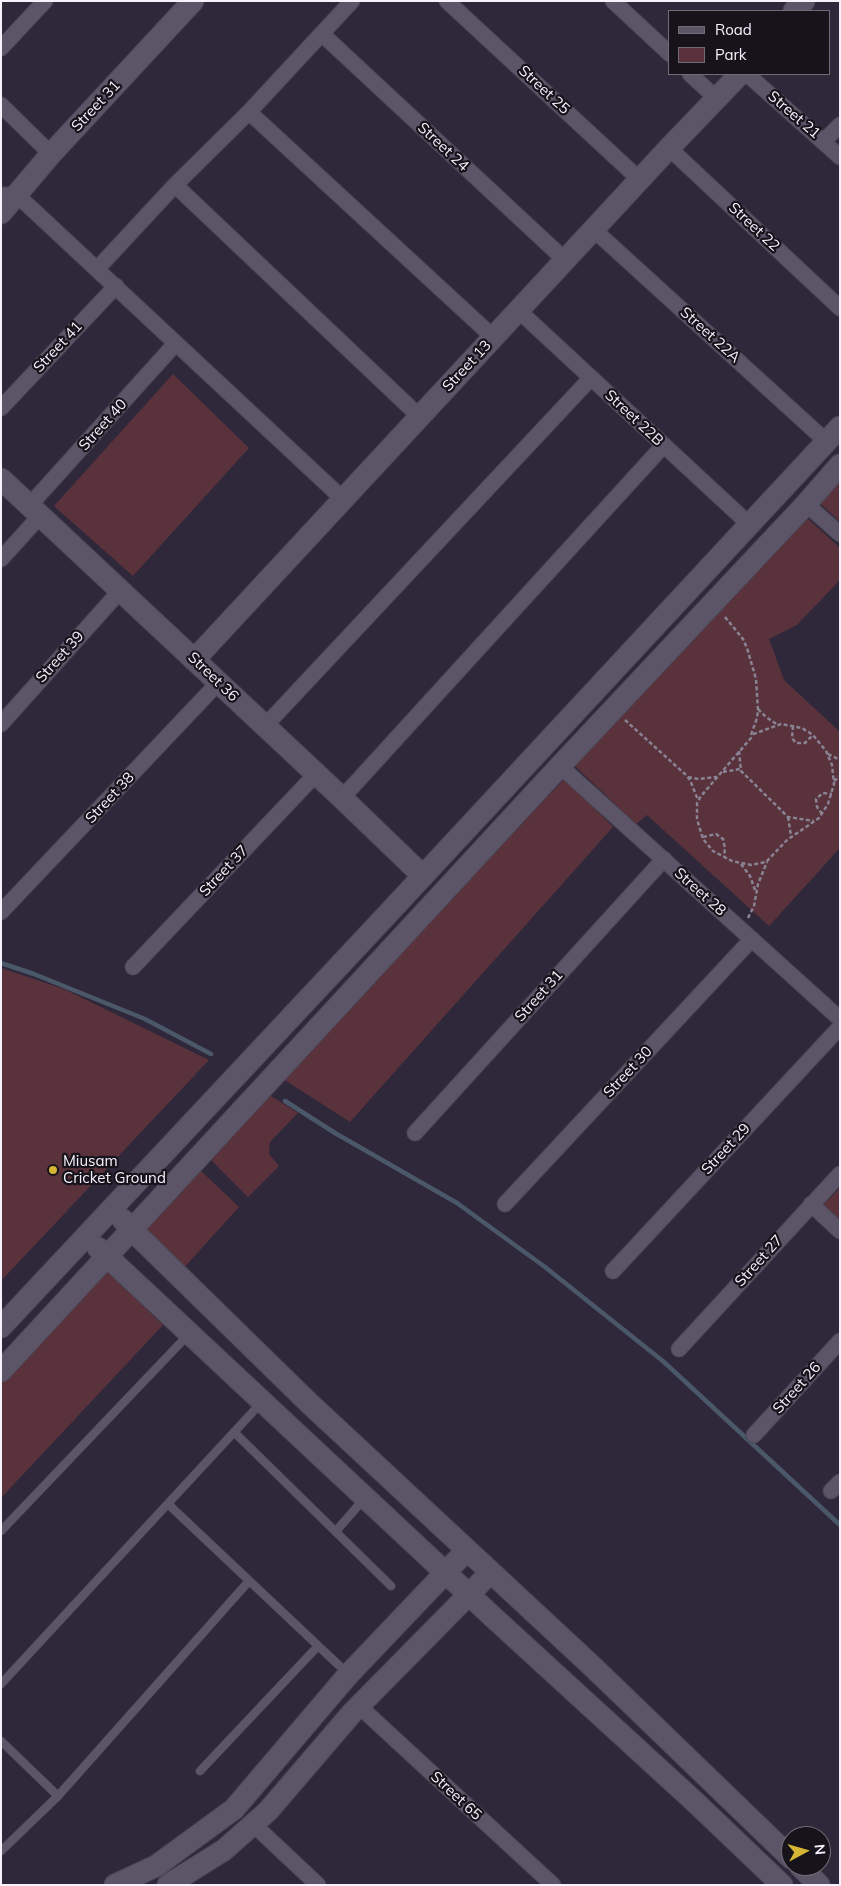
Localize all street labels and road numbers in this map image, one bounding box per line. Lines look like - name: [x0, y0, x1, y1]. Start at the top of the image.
- street label: Street 25: [515, 62, 573, 118]
- street label: Street 31: [68, 77, 124, 135]
- street label: Street 21: [764, 87, 824, 143]
- street label: Street 24: [414, 119, 472, 175]
- street label: Street 22: [725, 199, 783, 255]
- street label: Street 22A: [676, 303, 744, 367]
- street label: Street 41: [30, 318, 86, 376]
- street label: Street 13: [439, 337, 495, 395]
- street label: Street 22B: [601, 386, 667, 450]
- street label: Street 40: [75, 395, 131, 455]
- street label: Street 39: [32, 627, 88, 687]
- street label: Street 36: [184, 649, 242, 705]
- street label: Street 38: [82, 769, 138, 827]
- street label: Street 37: [196, 842, 252, 900]
- street label: Street 28: [670, 864, 730, 920]
- street label: Street 31: [511, 966, 567, 1026]
- street label: Street 30: [600, 1043, 656, 1101]
- street label: Street 29: [698, 1120, 754, 1178]
- street label: Street 27: [731, 1231, 787, 1291]
- street label: Street 26: [769, 1358, 825, 1418]
- street label: Street 65: [427, 1768, 485, 1824]

